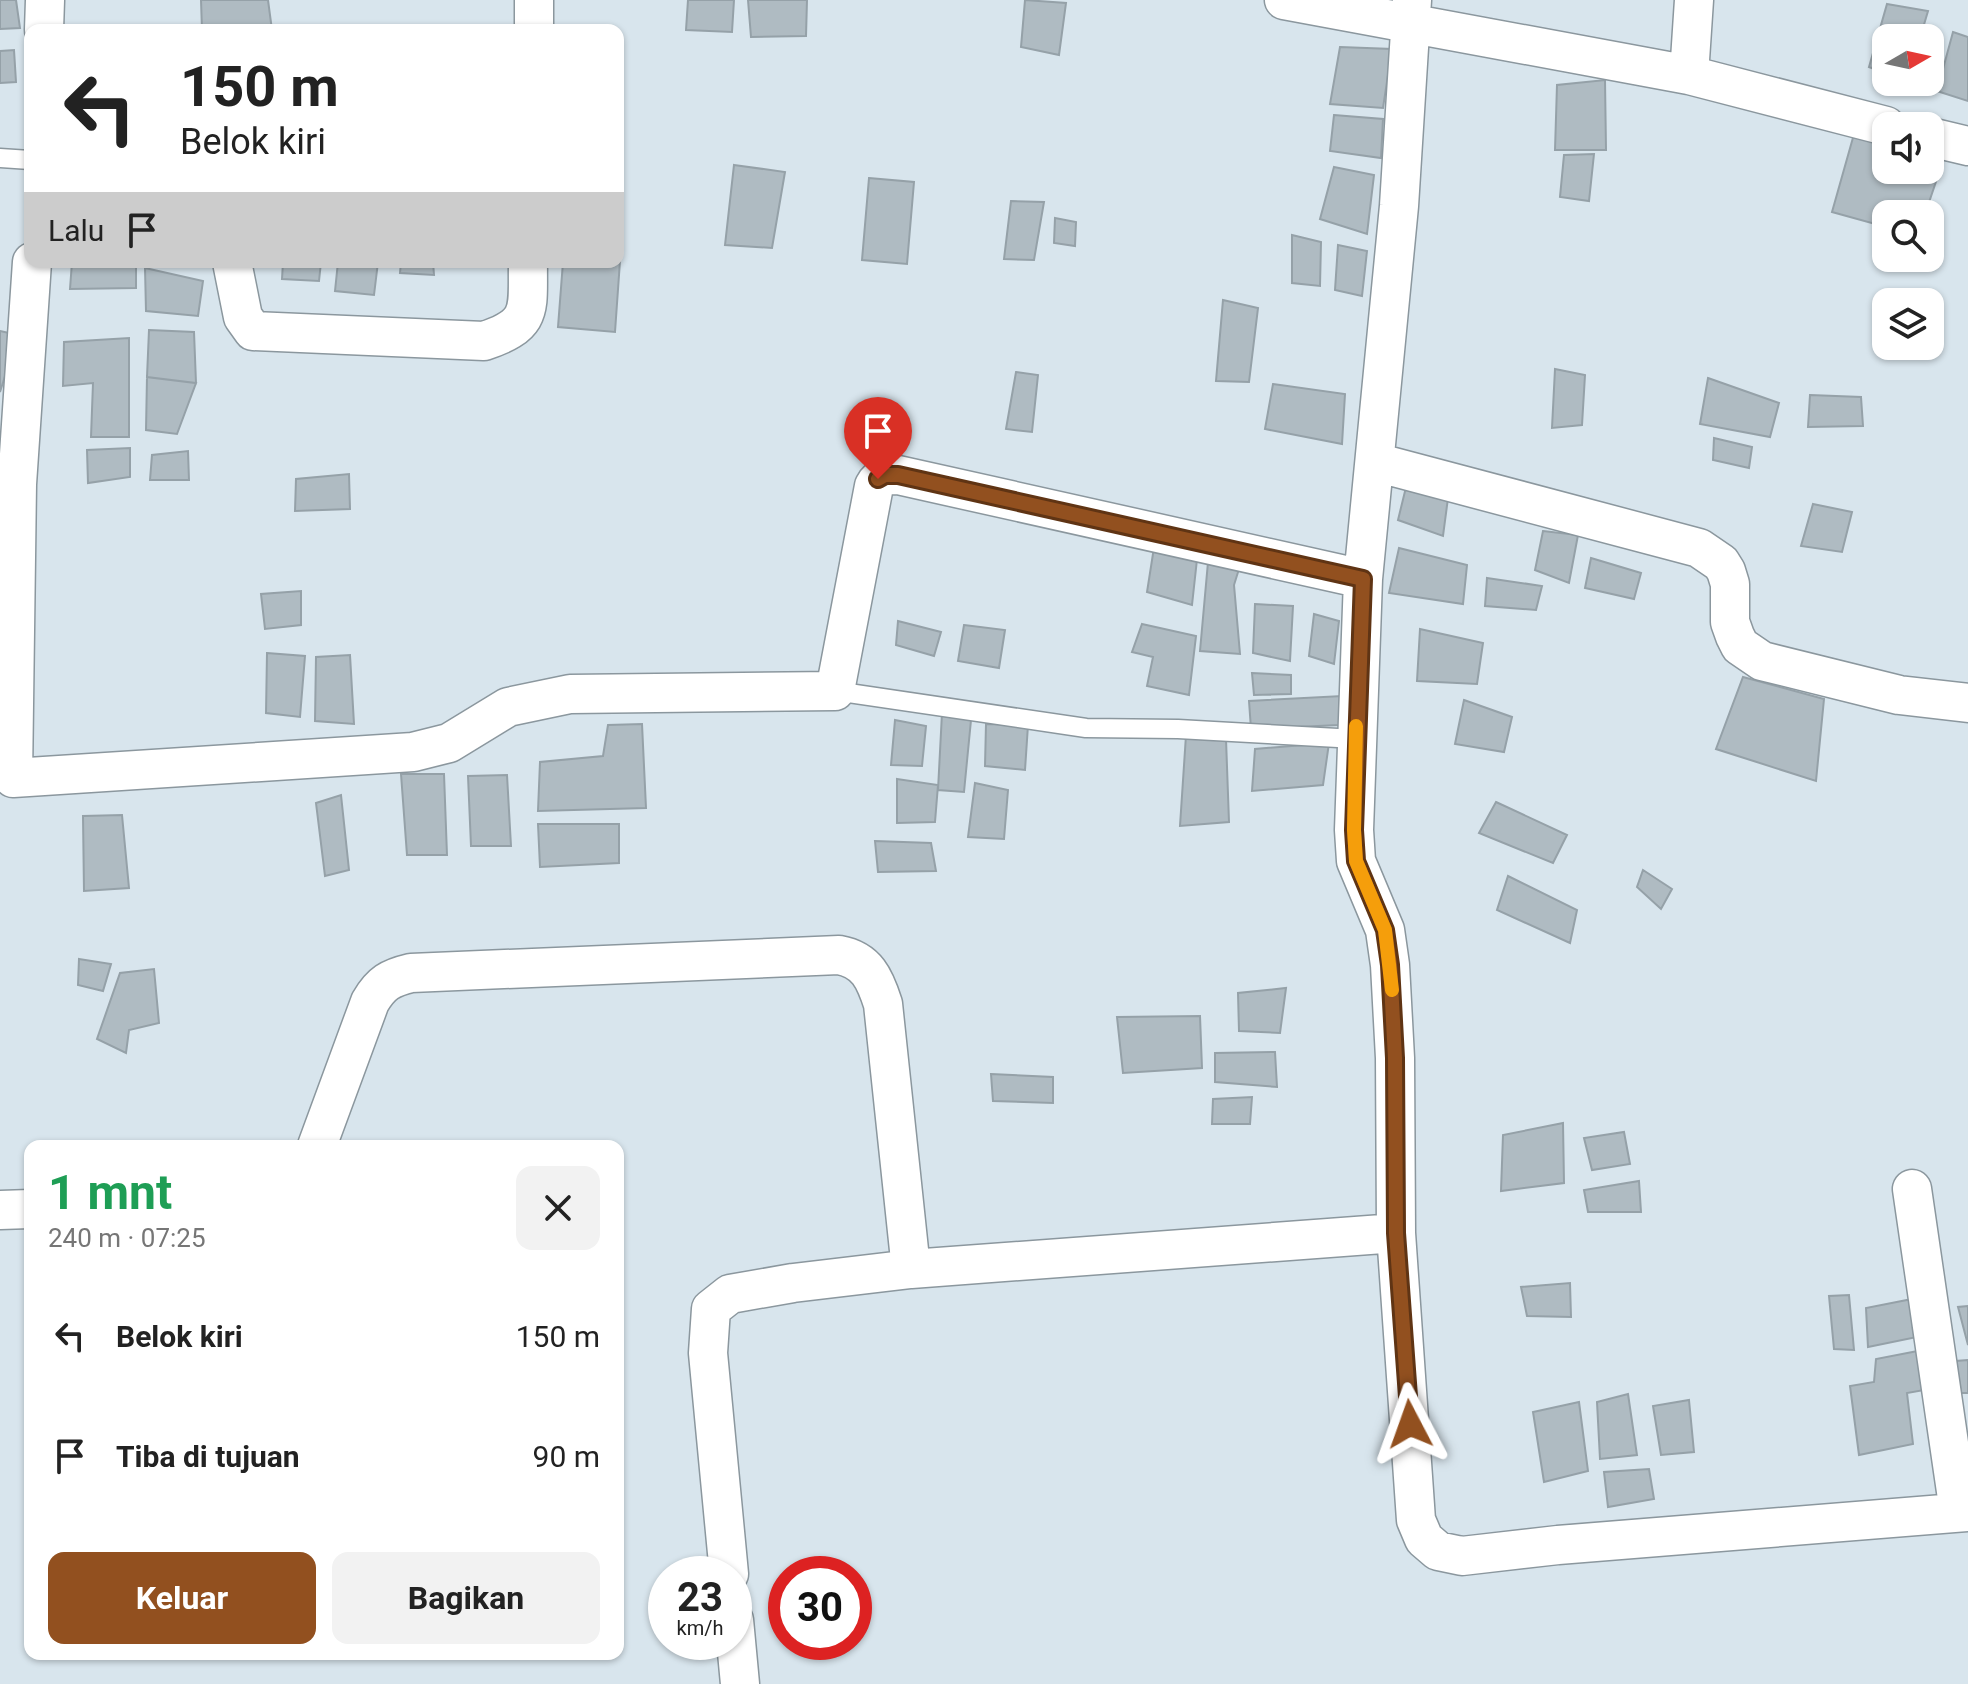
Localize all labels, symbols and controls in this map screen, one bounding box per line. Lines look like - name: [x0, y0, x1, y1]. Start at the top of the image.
- north arrow: [1872, 24, 1944, 96]
- map controls: [1872, 24, 1944, 360]
- text: 150 m: [180, 54, 339, 120]
- icon: left: [48, 56, 152, 160]
- button: sound: [1872, 112, 1944, 184]
- text: Belok kiri: [180, 121, 326, 163]
- button: search: [1872, 200, 1944, 272]
- icon: arrive: [120, 208, 164, 252]
- text: Lalu: [48, 213, 104, 248]
- button: layers: [1872, 288, 1944, 360]
- pin: [844, 397, 912, 479]
- icon: arrive: [856, 409, 900, 453]
- text: 1 mnt: [48, 1164, 172, 1221]
- button: close: [516, 1166, 600, 1250]
- text: 240 m · 07:25: [48, 1223, 206, 1253]
- icon: left: [48, 1314, 92, 1358]
- text: Belok kiri: [116, 1319, 243, 1354]
- text: 150 m: [516, 1319, 600, 1354]
- position arrow: [1368, 1382, 1452, 1466]
- icon: arrive: [48, 1434, 92, 1478]
- text: Tiba di tujuan: [116, 1439, 300, 1474]
- text: 90 m: [533, 1439, 600, 1474]
- button: Keluar: [48, 1552, 316, 1644]
- button: Bagikan: [332, 1552, 600, 1644]
- speed limit sign: 30: [768, 1556, 872, 1660]
- text: 23: [677, 1574, 723, 1621]
- text: km/h: [677, 1616, 723, 1640]

